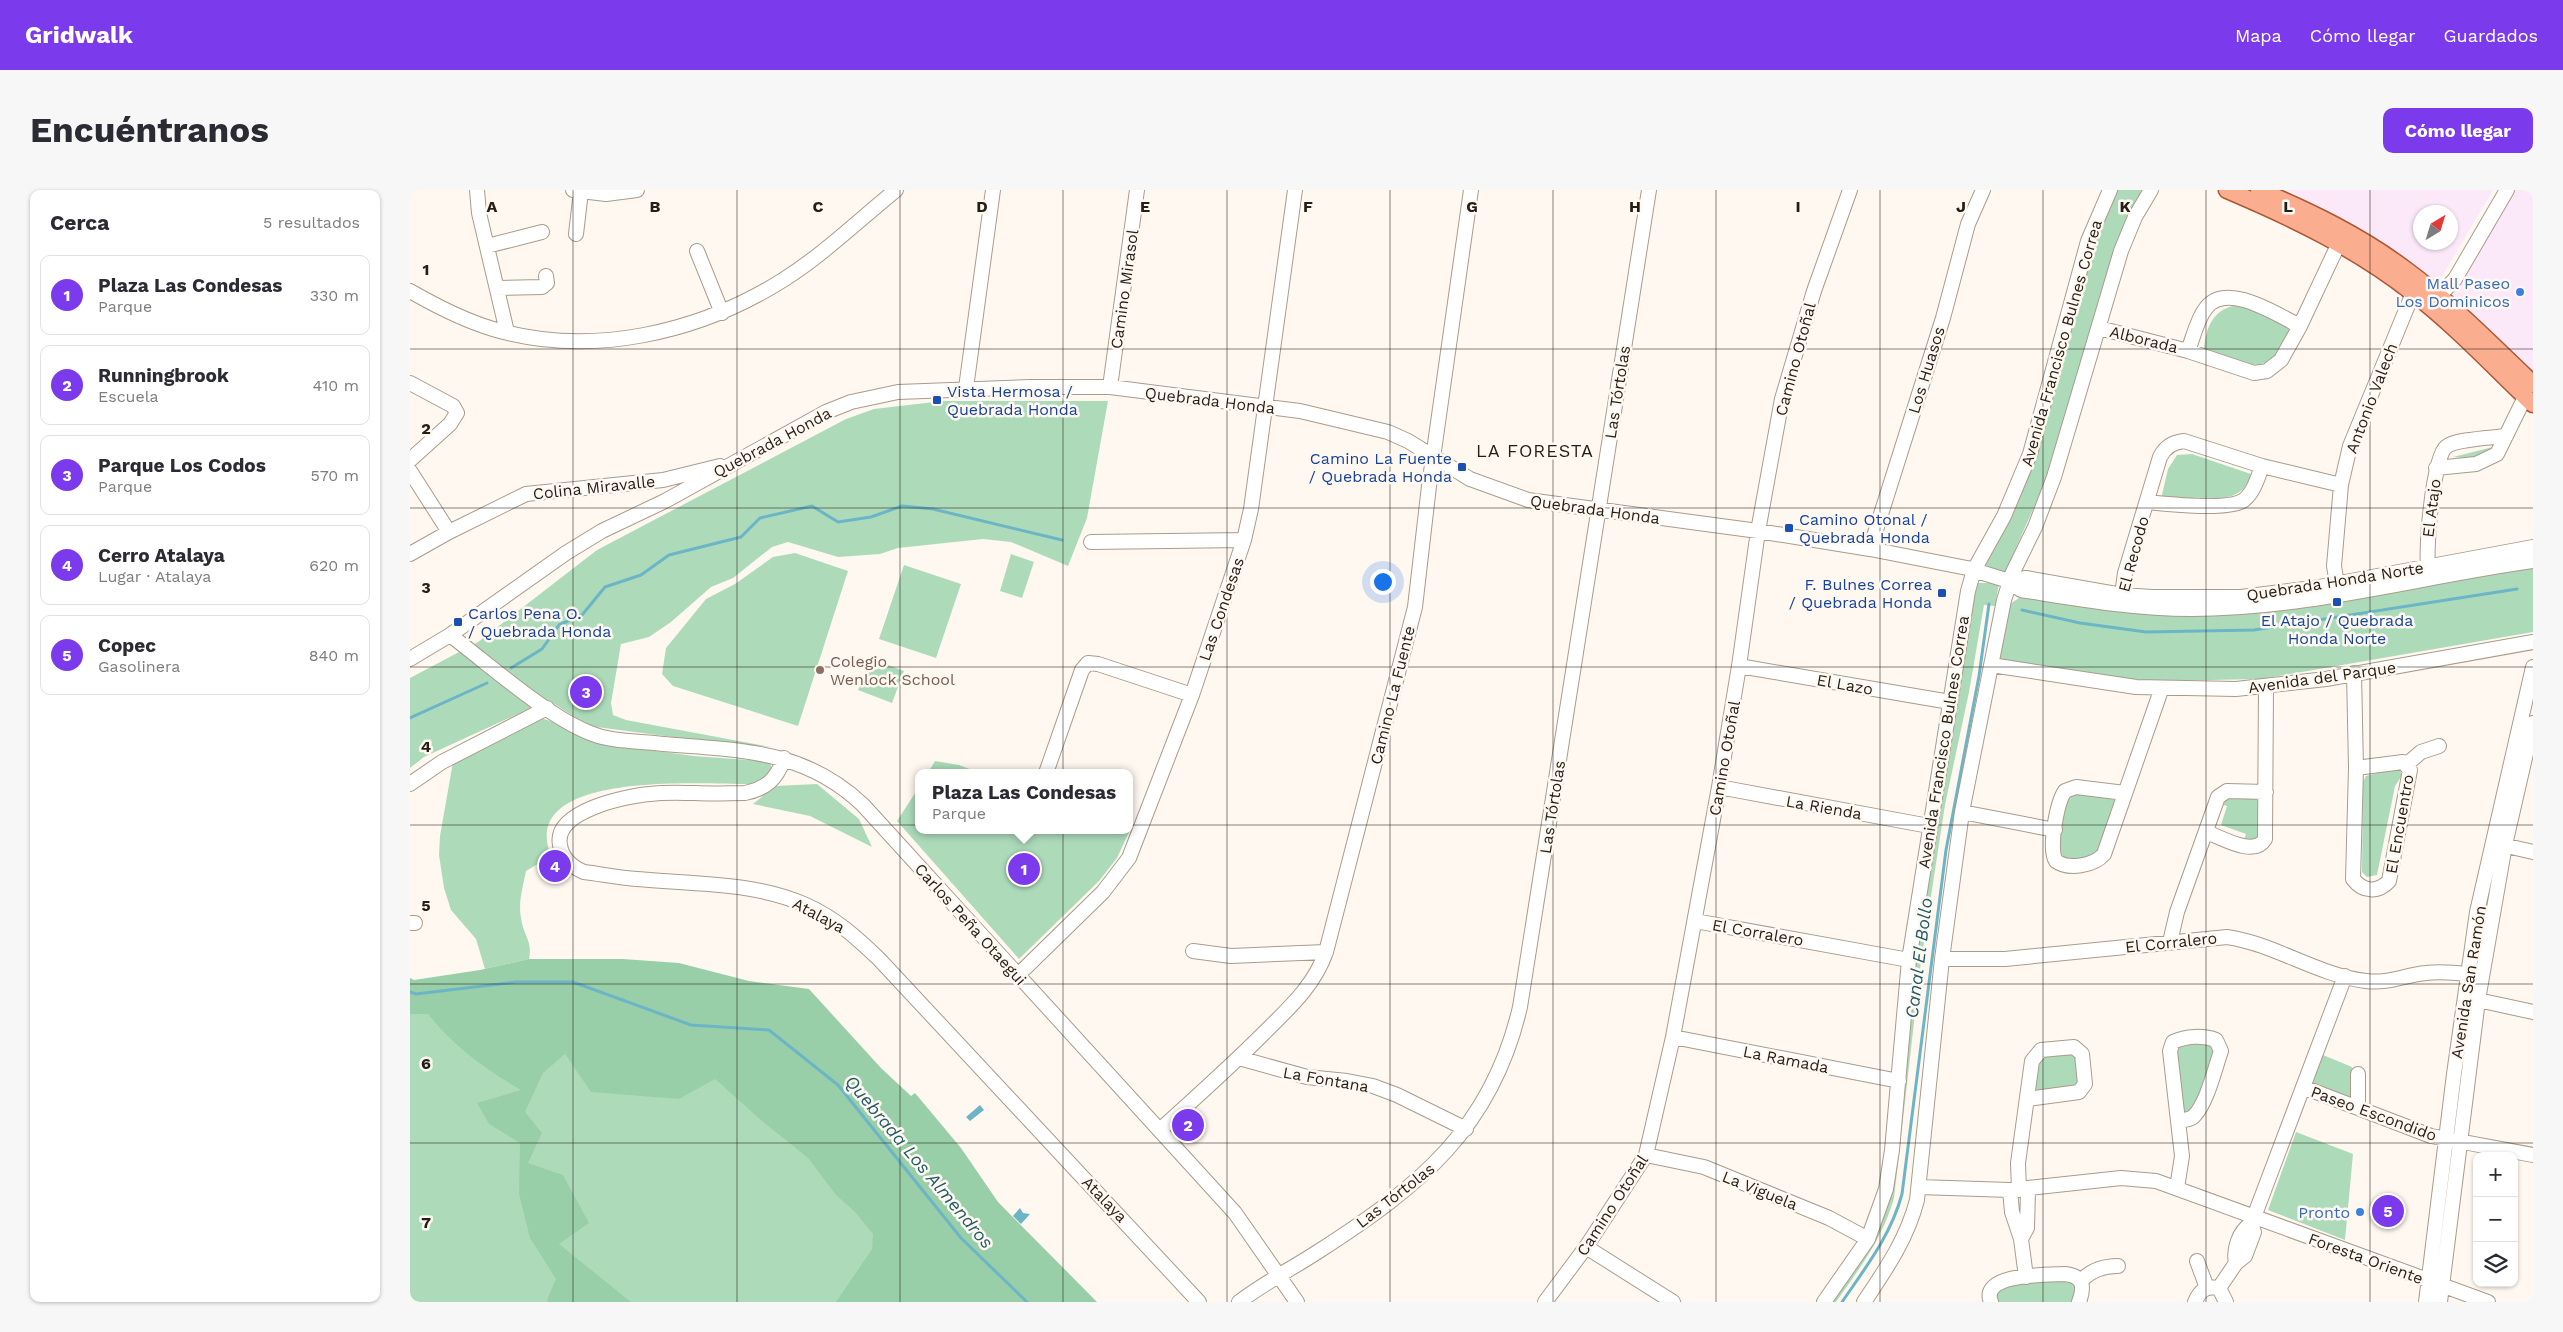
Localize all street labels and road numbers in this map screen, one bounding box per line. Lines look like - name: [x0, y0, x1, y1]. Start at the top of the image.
- street label: Avenida Francisco Bulnes Correa: [2017, 218, 2106, 469]
- street label: Camino Mirasol: [1107, 228, 1142, 350]
- street label: Camino Otoñal: [1771, 300, 1820, 418]
- street label: Alborada: [2108, 322, 2180, 357]
- street label: Los Huasos: [1904, 324, 1949, 416]
- street label: Antonio Valech: [2342, 340, 2401, 456]
- street label: Las Tórtolas: [1601, 344, 1634, 440]
- street label: Quebrada Honda: [1144, 383, 1276, 418]
- street label: Quebrada Honda: [710, 403, 834, 482]
- street label: Colina Miravalle: [532, 472, 656, 503]
- street label: El Atajo: [2418, 478, 2445, 538]
- street label: Quebrada Honda: [1529, 491, 1661, 528]
- street label: El Recodo: [2114, 514, 2153, 594]
- street label: Las Condesas: [1195, 555, 1248, 663]
- street label: Quebrada Honda Norte: [2245, 558, 2425, 605]
- street label: Avenida Francisco Bulnes Correa: [1914, 614, 1973, 870]
- street label: Camino La Fuente: [1366, 624, 1419, 766]
- street label: Avenida del Parque: [2247, 658, 2397, 697]
- street label: El Lazo: [1815, 670, 1874, 699]
- street label: Camino Otoñal: [1705, 699, 1744, 817]
- street label: Las Tórtolas: [1536, 759, 1569, 855]
- street label: El Encuentro: [2381, 773, 2418, 875]
- street label: La Rienda: [1784, 791, 1863, 824]
- street label: Carlos Peña Otaegui: [911, 859, 1030, 989]
- street label: Atalaya: [789, 894, 848, 937]
- street label: Avenida San Ramón: [2447, 904, 2490, 1060]
- street label: El Corralero: [1711, 915, 1805, 950]
- street label: El Corralero: [2124, 928, 2218, 957]
- street label: La Ramada: [1741, 1042, 1830, 1077]
- street label: La Fontana: [1282, 1063, 1370, 1096]
- street label: Paseo Escondido: [2308, 1082, 2439, 1145]
- street label: Camino Otoñal: [1573, 1151, 1652, 1259]
- street label: Las Tórtolas: [1352, 1159, 1438, 1232]
- street label: La Viguela: [1719, 1167, 1800, 1214]
- street label: Atalaya: [1078, 1172, 1131, 1226]
- street label: Foresta Oriente: [2306, 1229, 2426, 1288]

